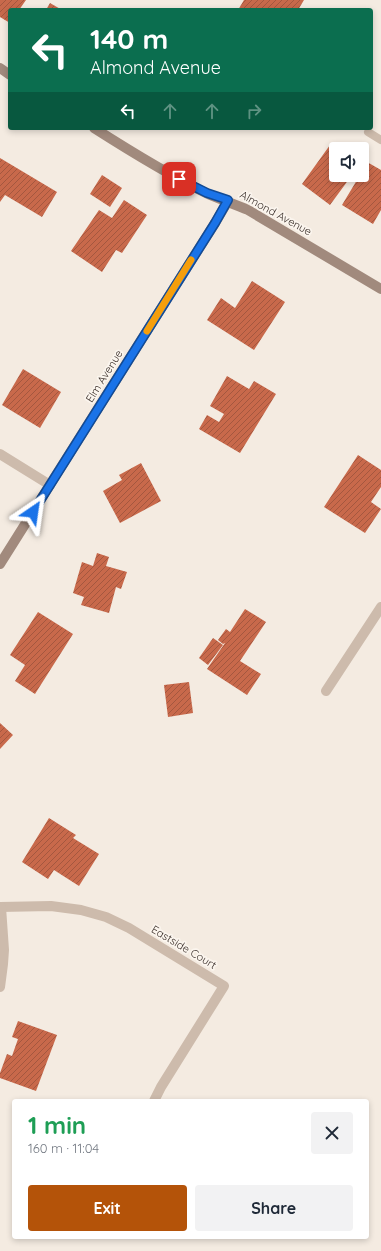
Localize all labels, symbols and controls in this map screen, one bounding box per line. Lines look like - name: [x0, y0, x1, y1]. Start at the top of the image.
- text: 140 m: [90, 21, 168, 56]
- icon: left: [24, 24, 76, 76]
- text: Almond Avenue: [90, 56, 221, 79]
- icon: left: [117, 100, 139, 122]
- icon: ahead: [159, 100, 181, 122]
- icon: ahead: [201, 100, 223, 122]
- icon: right: [243, 100, 265, 122]
- map controls: [329, 142, 369, 182]
- button: sound: [329, 142, 369, 182]
- pin: [162, 162, 196, 196]
- icon: arrive: [168, 168, 190, 190]
- street label: Almond Avenue: [238, 187, 314, 239]
- street label: Elm Avenue: [82, 347, 126, 405]
- position arrow: [12, 491, 54, 533]
- street label: Eastside Court: [149, 922, 219, 972]
- text: 1 min: [28, 1110, 86, 1140]
- button: close: [311, 1112, 353, 1154]
- text: 160 m · 11:04: [28, 1140, 99, 1156]
- button: Exit: [28, 1185, 187, 1231]
- button: Share: [195, 1185, 353, 1231]

